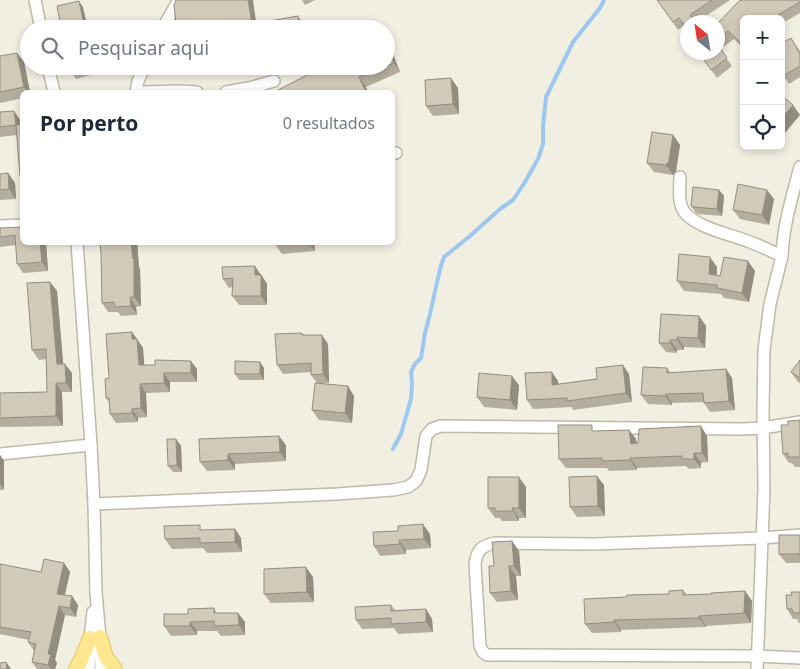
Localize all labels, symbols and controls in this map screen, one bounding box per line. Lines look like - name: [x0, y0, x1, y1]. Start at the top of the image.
- north arrow: [680, 15, 725, 60]
- map controls: [740, 15, 785, 150]
- button: +: [740, 15, 785, 60]
- search box: [20, 20, 395, 75]
- icon: search: [38, 34, 66, 62]
- text: Pesquisar aqui: [78, 35, 209, 61]
- button: −: [740, 60, 785, 105]
- button: locate: [740, 105, 785, 150]
- text: Por perto: [40, 109, 138, 137]
- text: 0 resultados: [283, 112, 375, 134]

